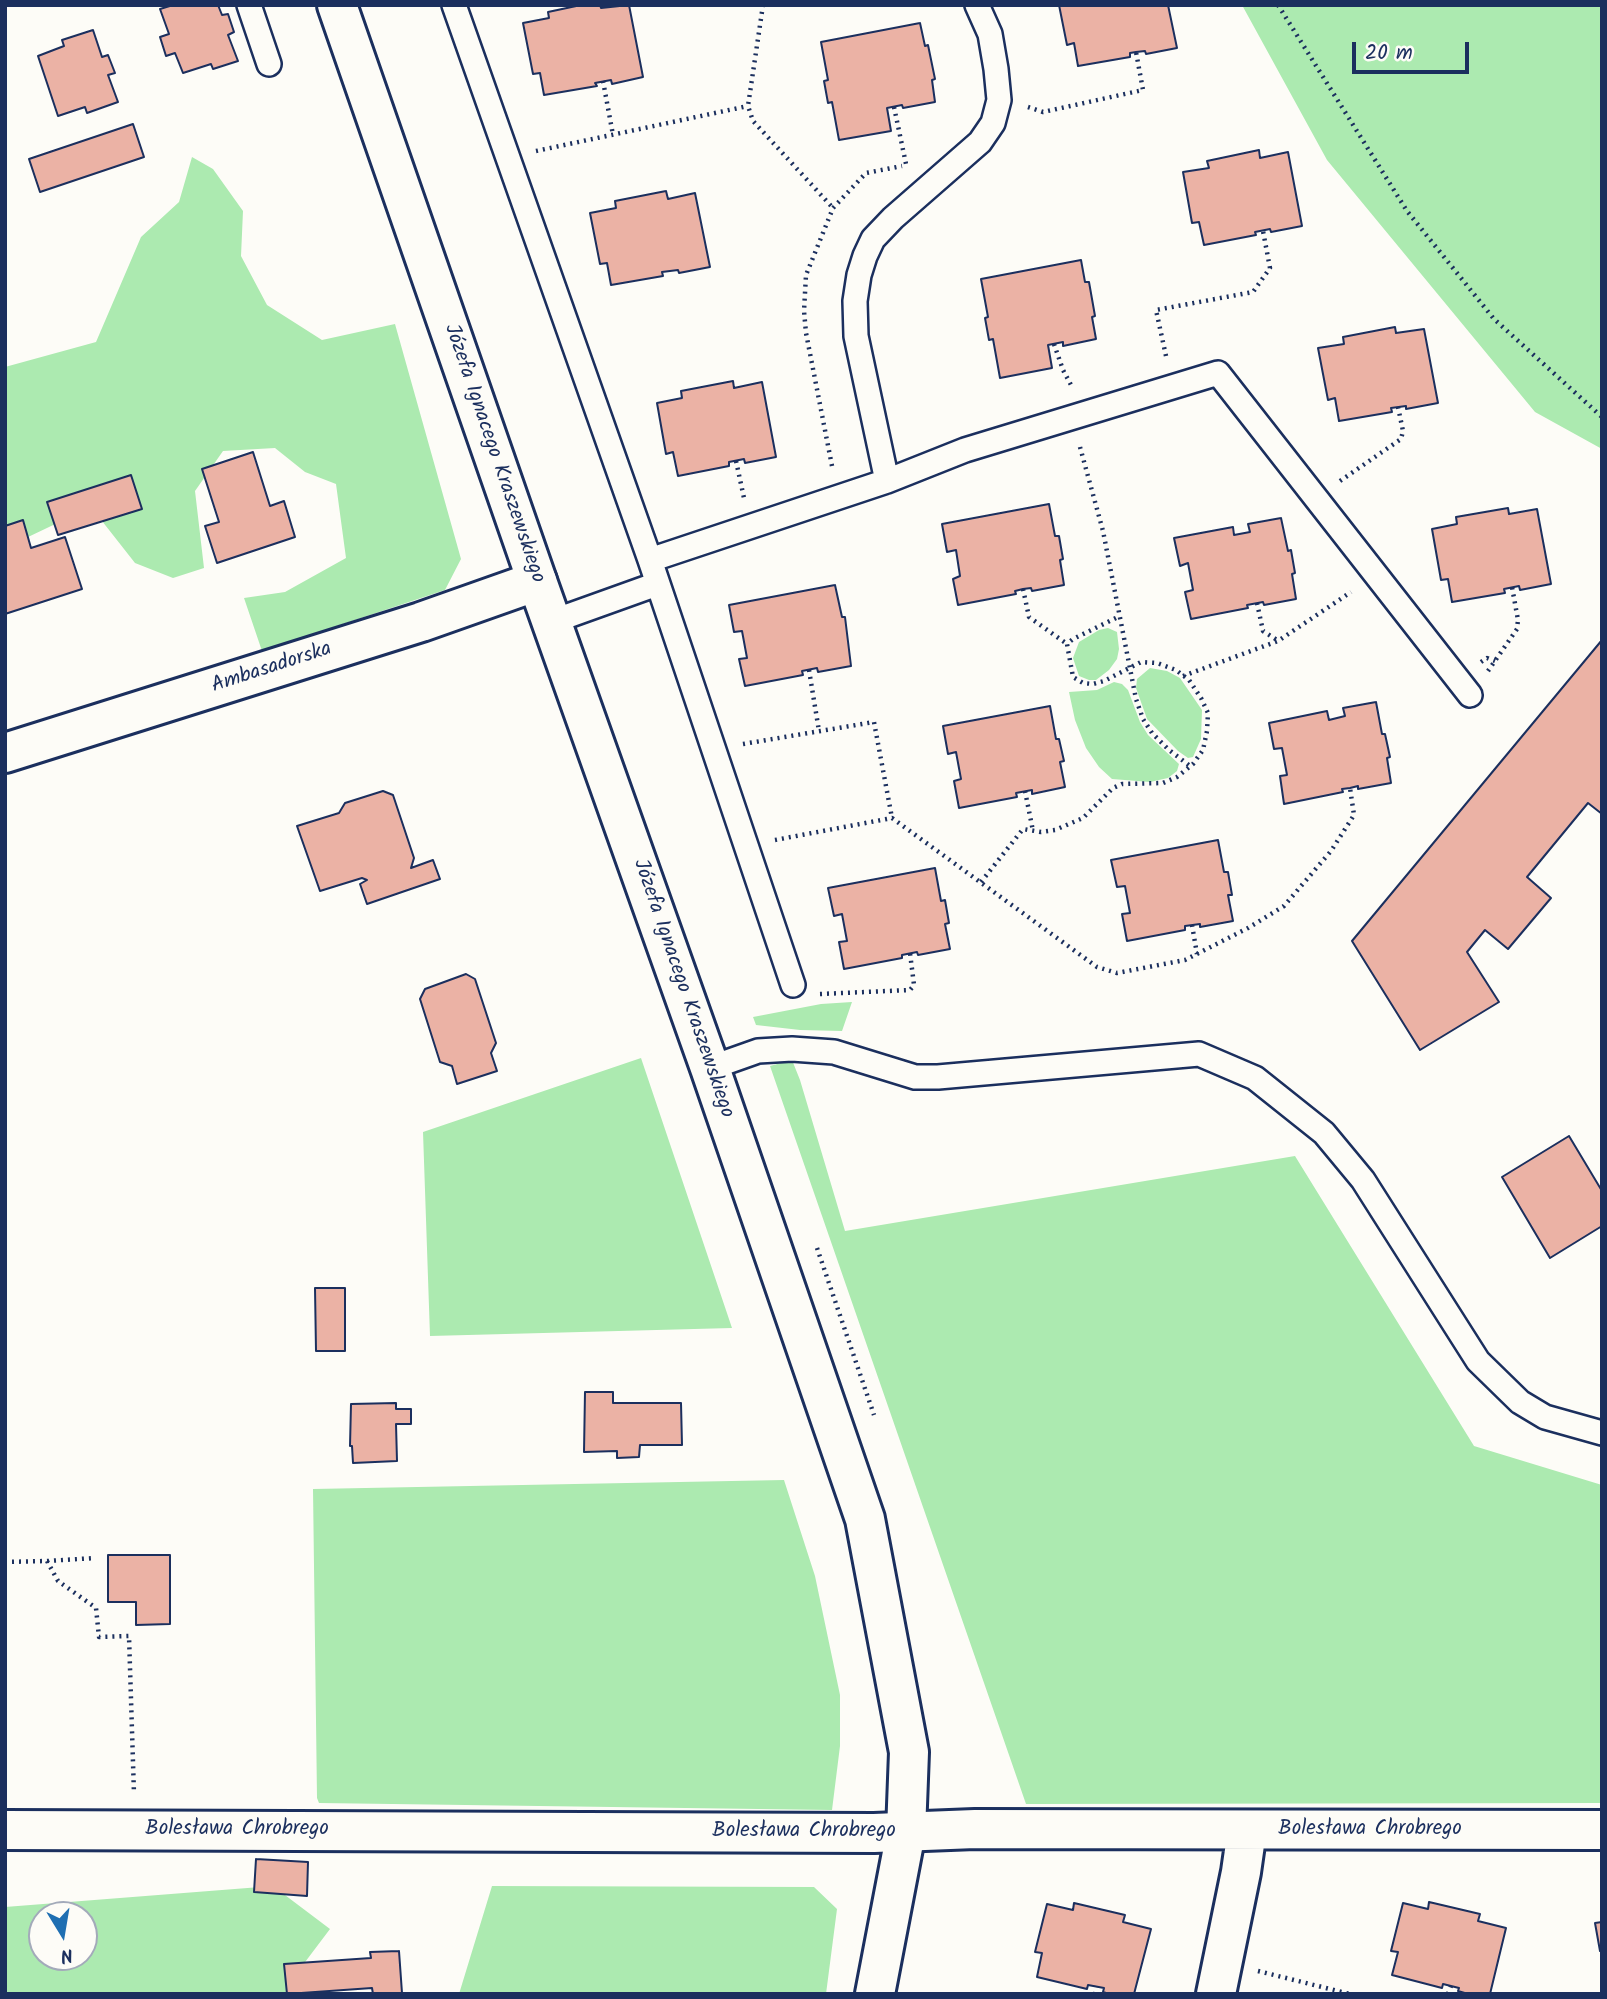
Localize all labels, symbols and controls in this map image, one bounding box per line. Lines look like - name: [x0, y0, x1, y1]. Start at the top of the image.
- scale bar: [1355, 28, 1472, 72]
- text: 20 m: [1365, 37, 1413, 70]
- street label: Józefa Ignacego Kraszewskiego: [437, 321, 549, 587]
- street label: Ambasadorska: [209, 638, 335, 700]
- street label: Józefa Ignacego Kraszewskiego: [626, 856, 738, 1122]
- street label: Bolesława Chrobrego: [145, 1817, 329, 1843]
- street label: Bolesława Chrobrego: [1278, 1817, 1462, 1843]
- street label: Bolesława Chrobrego: [712, 1819, 896, 1845]
- north arrow: [28, 1901, 98, 1971]
- text: N: [58, 1939, 75, 1971]

